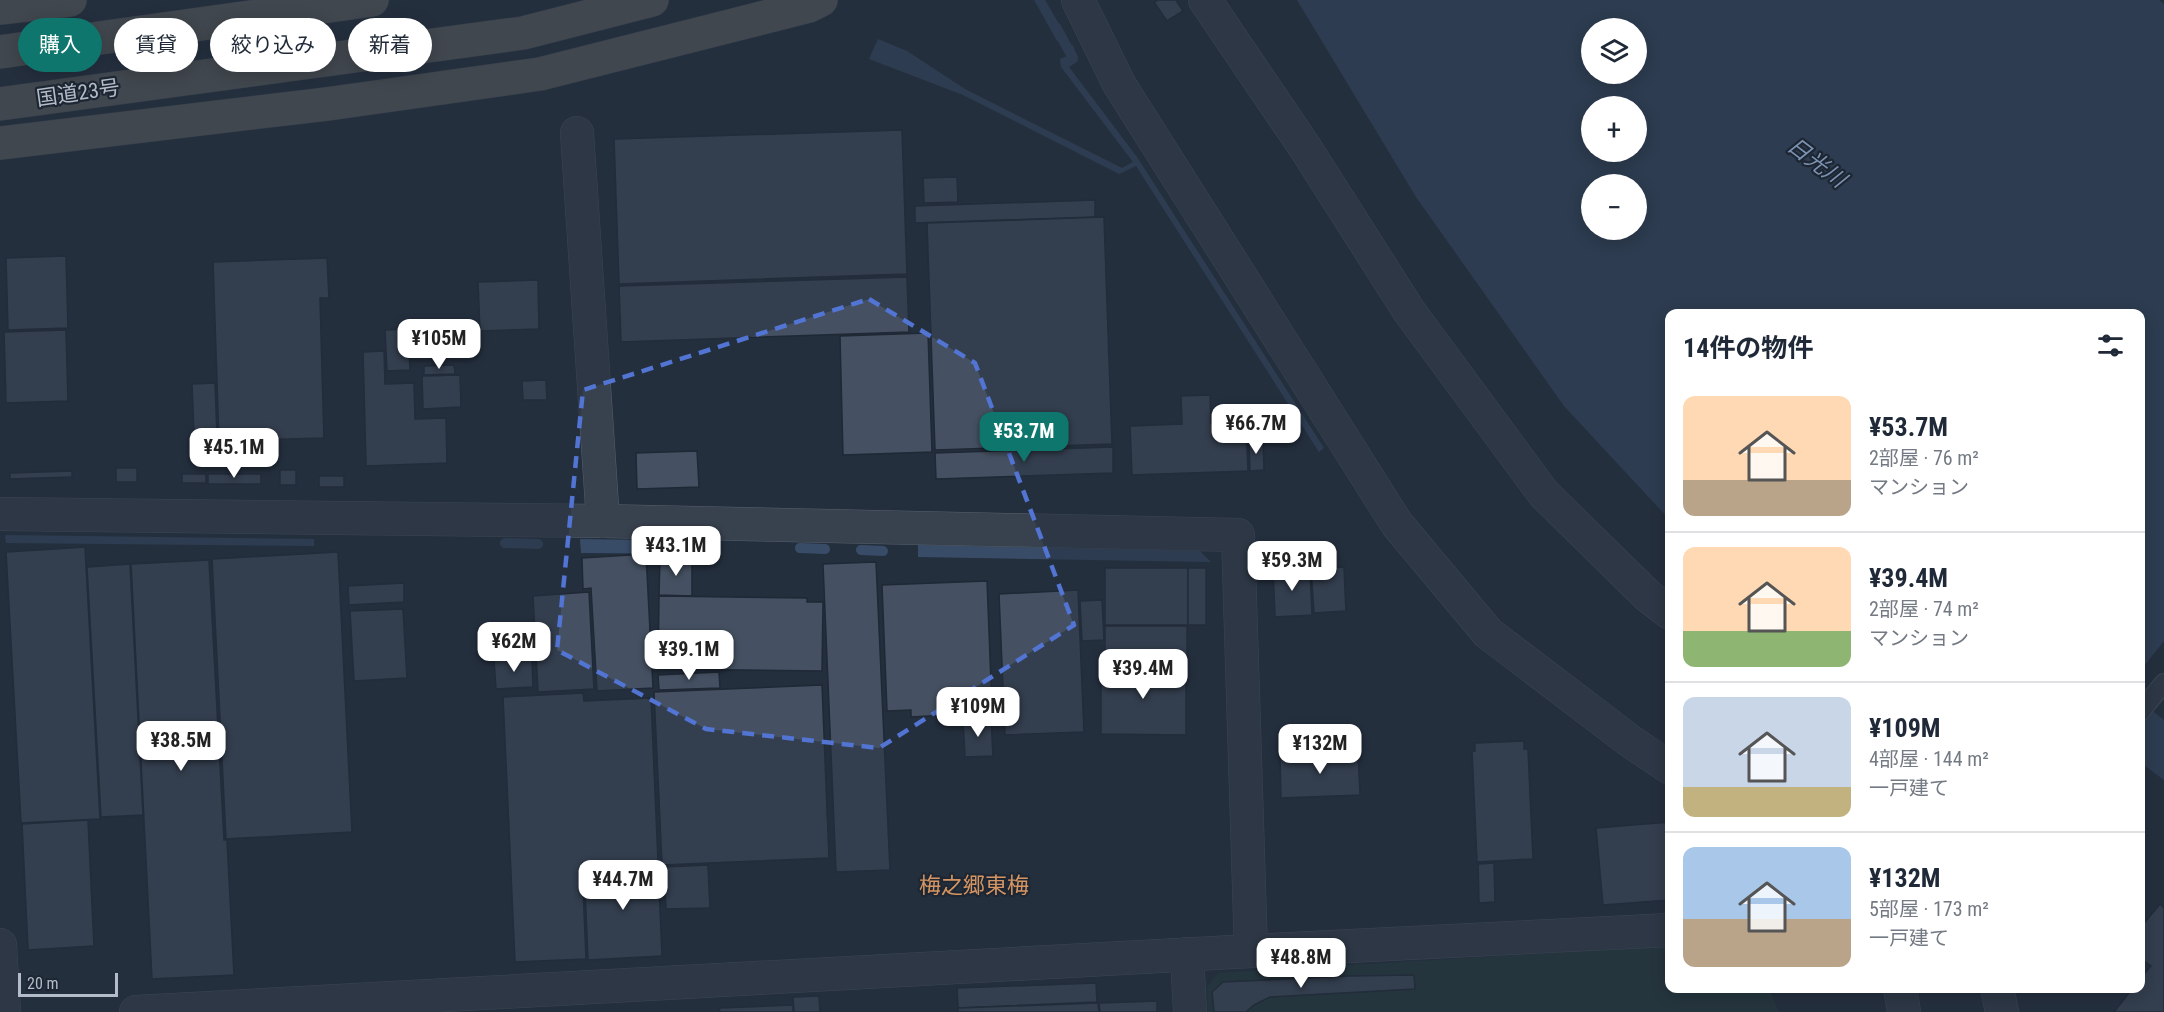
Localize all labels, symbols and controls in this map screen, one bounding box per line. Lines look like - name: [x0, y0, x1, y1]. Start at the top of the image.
- chip: 購入: [18, 18, 102, 72]
- chip: 賃貸: [114, 18, 198, 72]
- chip: 絞り込み: [210, 18, 336, 72]
- chip: 新着: [348, 18, 432, 72]
- map controls: [1581, 18, 1647, 240]
- button: layers: [1581, 18, 1647, 84]
- street label: 国道23号: [35, 75, 121, 111]
- button: +: [1581, 96, 1647, 162]
- water label: 日光川: [1783, 133, 1852, 193]
- button: −: [1581, 174, 1647, 240]
- pin: ¥105M: [397, 319, 481, 370]
- text: ¥105M: [412, 326, 467, 350]
- icon: filters: [2094, 329, 2127, 362]
- text: 14件の物件: [1683, 333, 1813, 363]
- pin: ¥66.7M: [1207, 404, 1305, 455]
- text: ¥66.7M: [1226, 411, 1286, 435]
- pin: ¥53.7M: [975, 412, 1073, 463]
- text: ¥53.7M: [1869, 412, 1948, 442]
- text: ¥53.7M: [994, 419, 1054, 443]
- icon: home: [1731, 420, 1803, 492]
- pin: ¥45.1M: [185, 428, 283, 479]
- text: ¥45.1M: [204, 435, 264, 459]
- text: 2部屋 · 76 m²: [1869, 446, 1979, 470]
- text: マンション: [1869, 475, 1969, 499]
- pin: ¥43.1M: [627, 526, 725, 577]
- text: ¥43.1M: [646, 533, 706, 557]
- pin: ¥59.3M: [1243, 541, 1341, 592]
- text: ¥59.3M: [1262, 548, 1322, 572]
- text: ¥39.4M: [1869, 563, 1948, 593]
- icon: home: [1731, 571, 1803, 643]
- text: 2部屋 · 74 m²: [1869, 597, 1979, 621]
- pin: ¥62M: [478, 622, 550, 673]
- text: マンション: [1869, 626, 1969, 650]
- text: ¥62M: [492, 629, 536, 653]
- pin: ¥39.1M: [640, 630, 738, 681]
- text: ¥39.1M: [659, 637, 719, 661]
- pin: ¥39.4M: [1094, 649, 1192, 700]
- text: ¥39.4M: [1113, 656, 1173, 680]
- pin: ¥109M: [936, 687, 1020, 738]
- text: ¥109M: [951, 694, 1006, 718]
- text: ¥109M: [1869, 713, 1941, 743]
- pin: ¥38.5M: [132, 721, 230, 772]
- icon: home: [1731, 721, 1803, 793]
- pin: ¥132M: [1278, 724, 1362, 775]
- text: ¥38.5M: [151, 728, 211, 752]
- text: ¥132M: [1293, 731, 1348, 755]
- text: 4部屋 · 144 m²: [1869, 747, 1989, 771]
- text: 一戸建て: [1869, 776, 1949, 800]
- pin: ¥44.7M: [574, 860, 672, 911]
- text: ¥132M: [1869, 863, 1941, 893]
- text: ¥44.7M: [593, 867, 653, 891]
- icon: home: [1731, 871, 1803, 943]
- district label: 梅之郷東梅: [919, 873, 1029, 898]
- text: 5部屋 · 173 m²: [1869, 897, 1989, 921]
- text: 一戸建て: [1869, 926, 1949, 950]
- pin: ¥48.8M: [1252, 938, 1350, 989]
- text: ¥48.8M: [1271, 945, 1331, 969]
- scale bar: [18, 970, 118, 998]
- text: 20 m: [27, 974, 59, 993]

